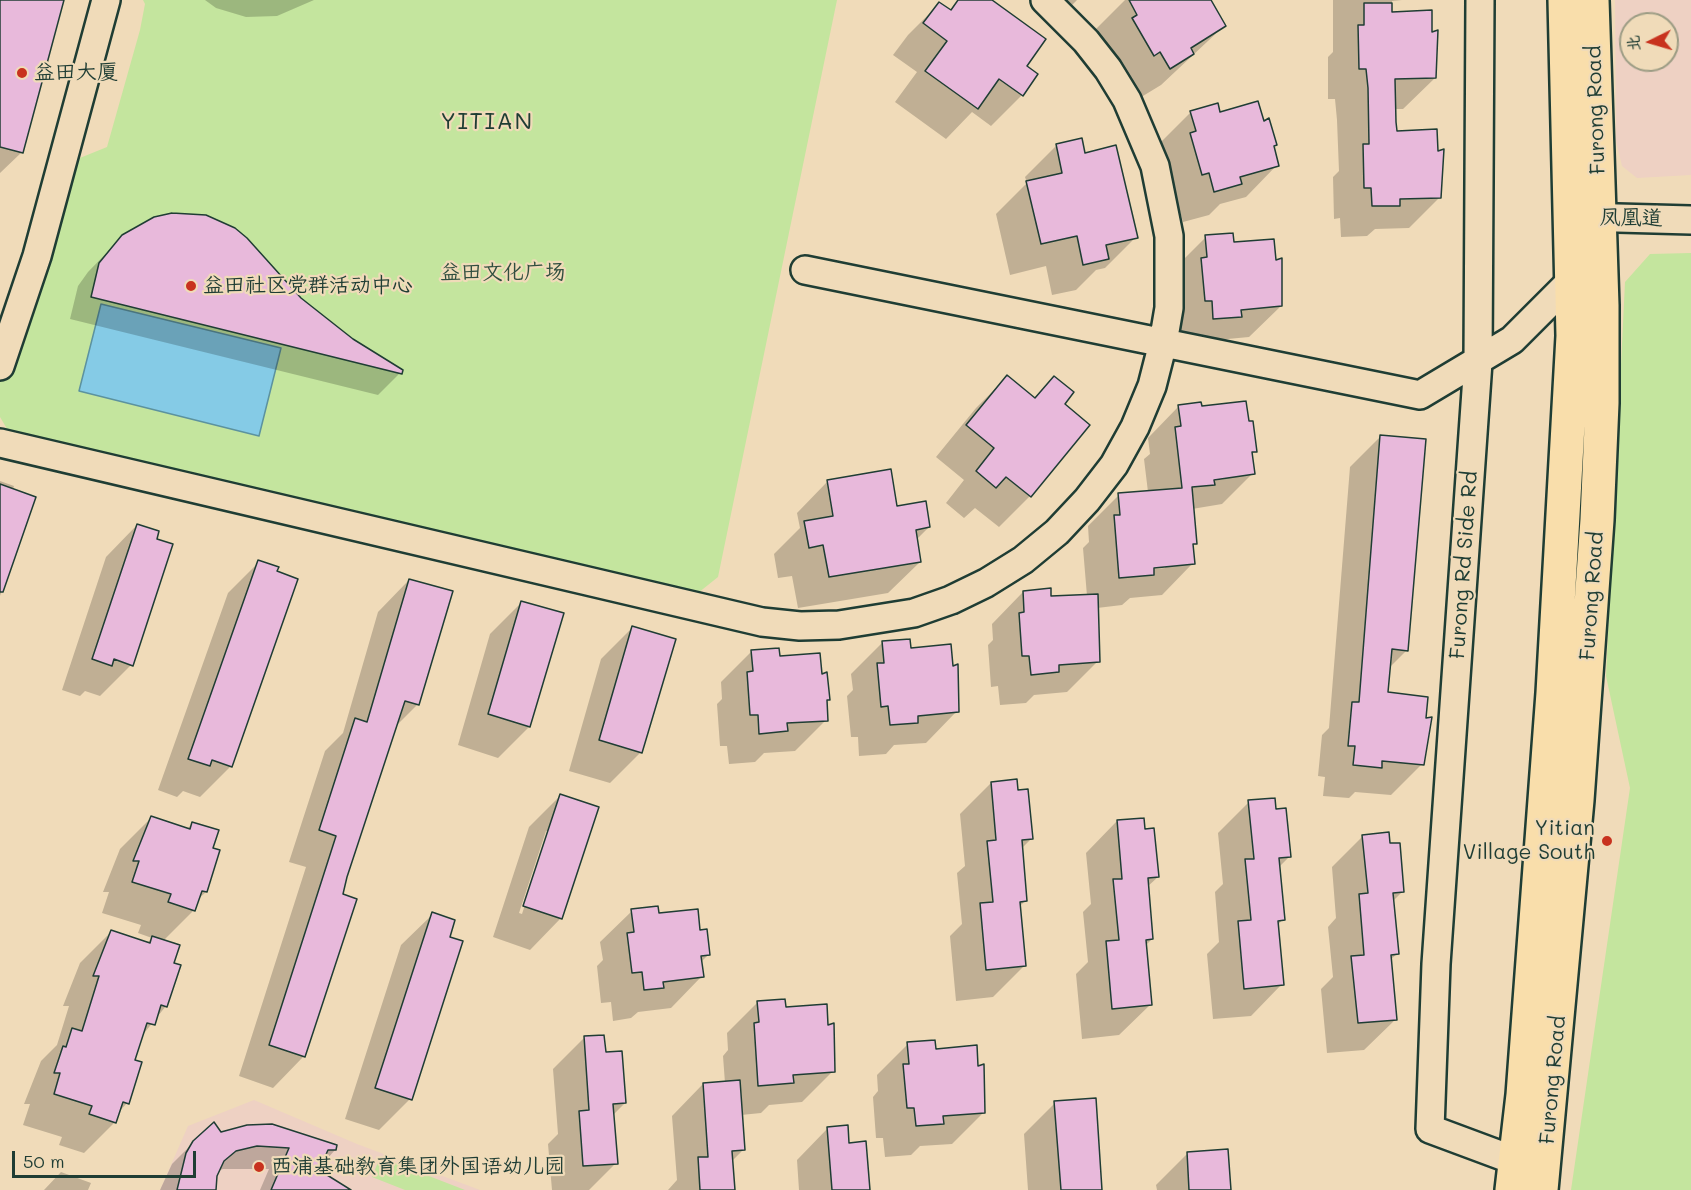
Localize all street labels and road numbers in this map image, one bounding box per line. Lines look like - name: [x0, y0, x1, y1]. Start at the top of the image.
- street label: Furong Road: [1581, 45, 1611, 175]
- street label: 凤凰道: [1599, 205, 1663, 231]
- street label: Furong Rd Side Rd: [1445, 470, 1483, 660]
- street label: Furong Road: [1575, 531, 1609, 661]
- street label: Furong Road: [1535, 1015, 1571, 1145]

